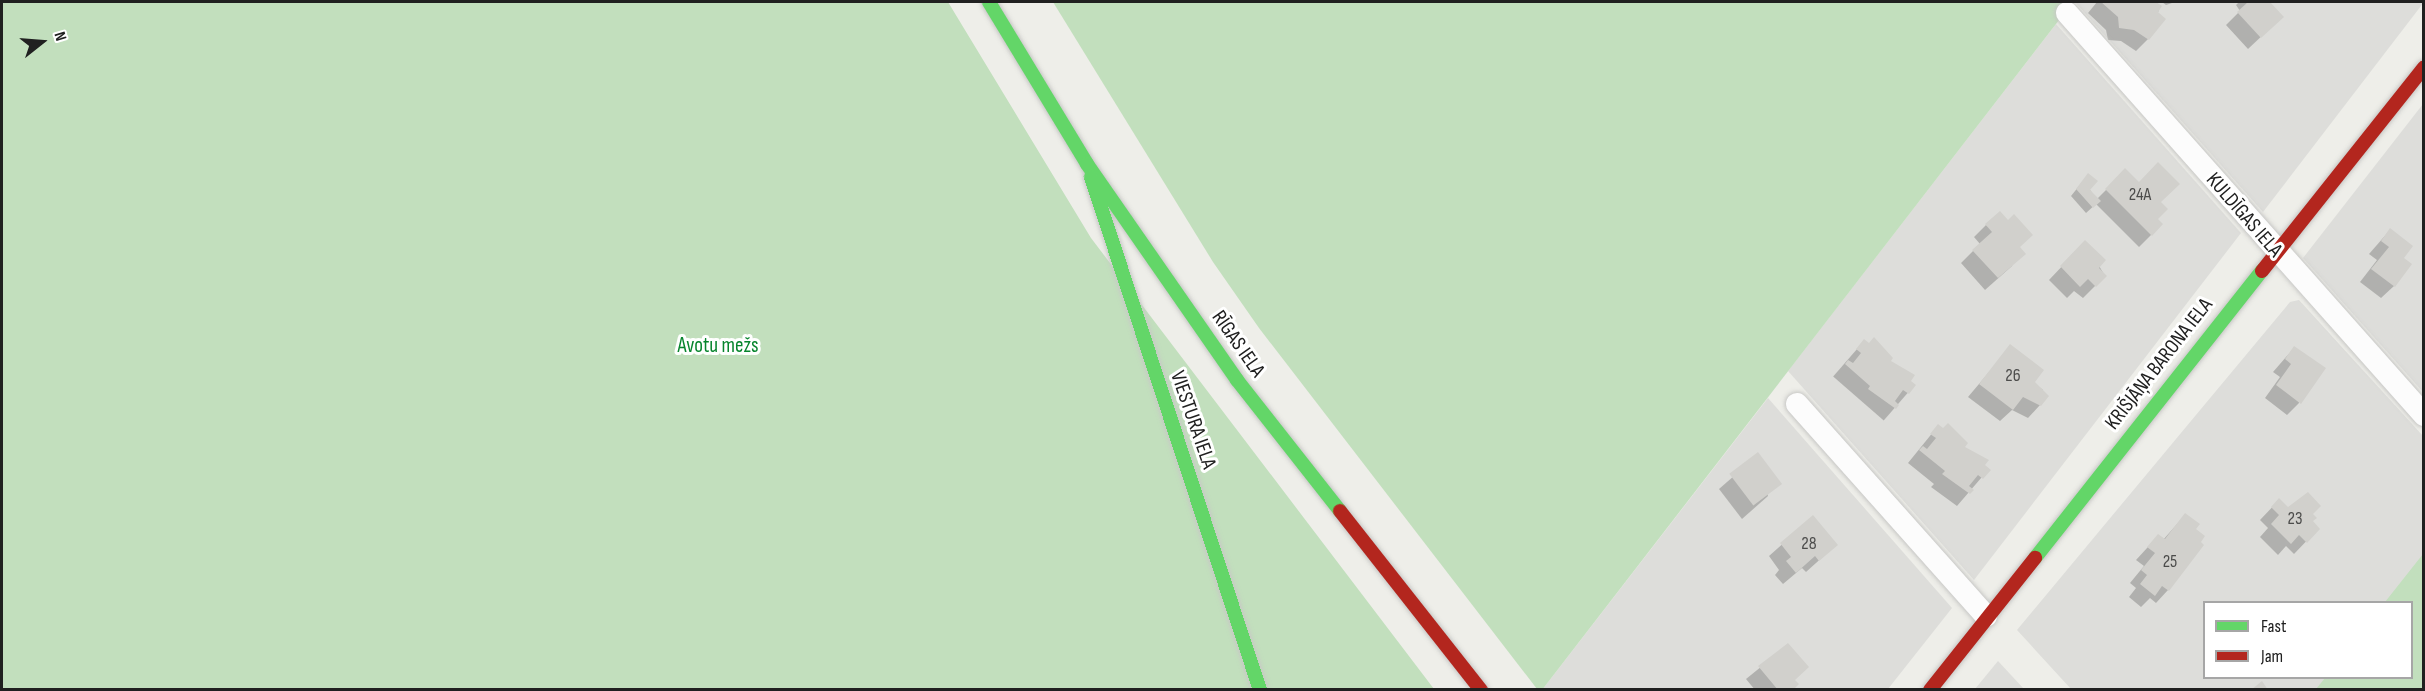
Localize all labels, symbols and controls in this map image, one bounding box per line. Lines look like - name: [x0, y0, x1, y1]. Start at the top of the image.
- north arrow: [12, 12, 72, 72]
- text: N: [49, 30, 70, 43]
- street label: KULDĪGAS IELA: [2200, 167, 2288, 263]
- house number: 24A: [2129, 184, 2151, 206]
- street label: KRIŠJĀŅA BARONA IELA: [2100, 293, 2218, 435]
- street label: RĪGAS IELA: [1206, 306, 1270, 382]
- park label: Avotu mežs: [678, 333, 758, 359]
- house number: 26: [2005, 365, 2021, 387]
- street label: VIESTURA IELA: [1165, 368, 1221, 472]
- house number: 23: [2288, 508, 2302, 530]
- house number: 28: [1801, 533, 1817, 555]
- house number: 25: [2163, 551, 2177, 573]
- legend: [2203, 601, 2413, 679]
- text: Fast: [2261, 616, 2286, 637]
- text: Jam: [2261, 646, 2283, 667]

